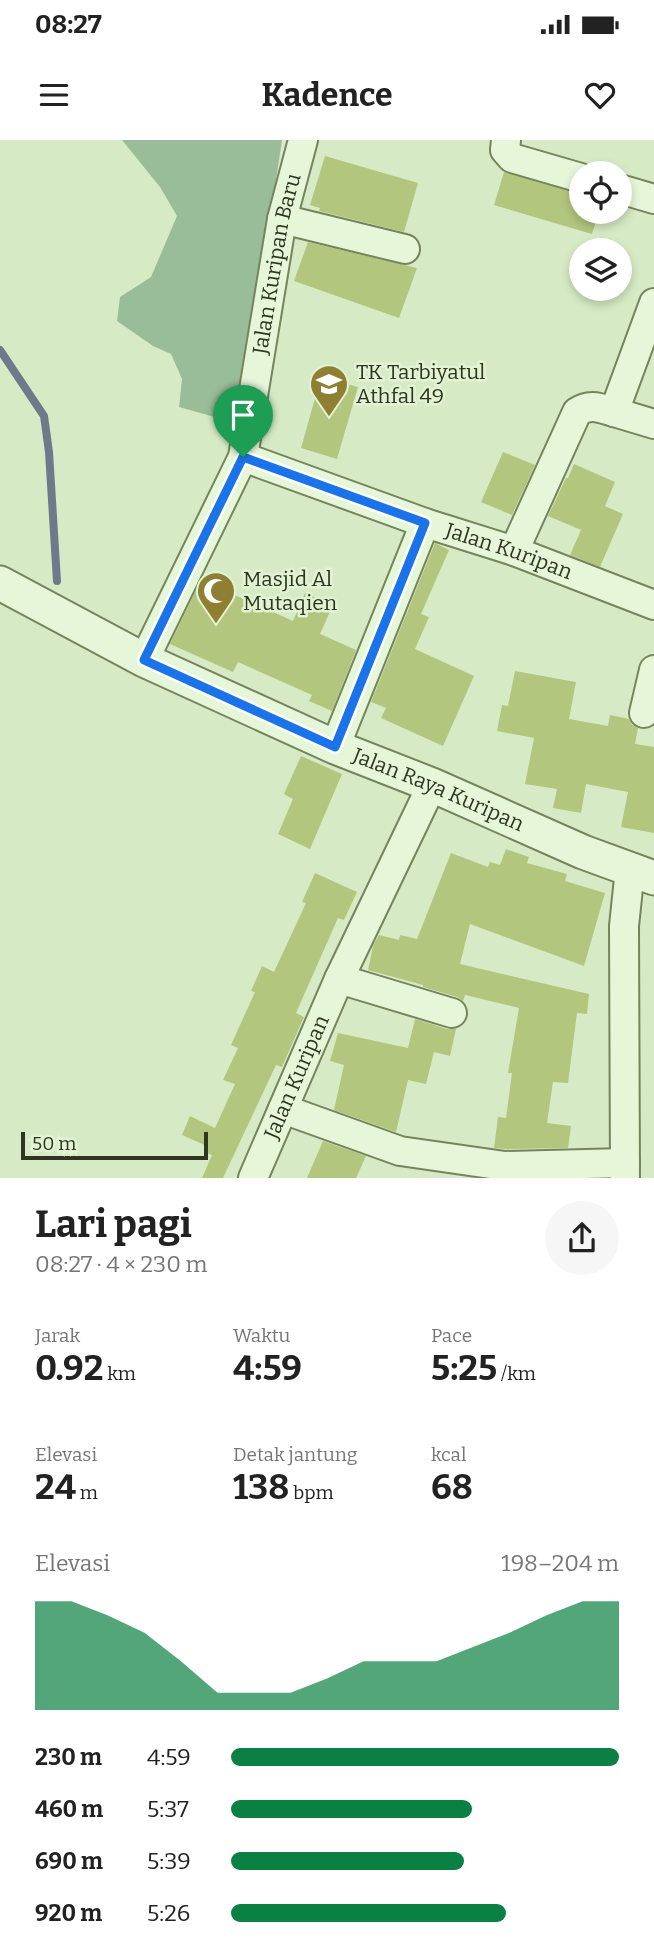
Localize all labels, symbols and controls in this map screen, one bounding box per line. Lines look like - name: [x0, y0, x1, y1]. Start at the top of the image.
- text: 08:27: [35, 9, 102, 40]
- icon: menu: [35, 76, 73, 114]
- text: Kadence: [261, 76, 393, 114]
- icon: heart: [581, 76, 619, 114]
- map controls: [569, 161, 632, 301]
- button: locate: [569, 161, 632, 224]
- street label: Jalan Kuripan Baru: [247, 170, 307, 357]
- button: layers: [569, 238, 632, 301]
- place label: TK Tarbiyatul Athfal 49: [356, 359, 485, 409]
- school or university icon: TK Tarbiyatul Athfal 49: [308, 363, 350, 418]
- pin: [213, 385, 273, 457]
- icon: arrive: [224, 396, 262, 434]
- street label: Jalan Kuripan: [441, 517, 576, 585]
- place label: Masjid Al Mutaqien: [243, 566, 337, 616]
- mosque icon: Masjid Al Mutaqien: [195, 570, 237, 625]
- street label: Jalan Raya Kuripan: [348, 742, 528, 837]
- street label: Jalan Kuripan: [258, 1011, 335, 1144]
- scale bar: [21, 1129, 208, 1161]
- text: 50 m: [32, 1132, 76, 1155]
- text: Lari pagi: [35, 1201, 192, 1247]
- button: share: [545, 1201, 619, 1275]
- text: 08:27 · 4 × 230 m: [35, 1250, 207, 1278]
- text: Jarak: [35, 1324, 80, 1347]
- text: Waktu: [233, 1324, 290, 1347]
- text: Pace: [431, 1324, 472, 1347]
- text: 0.92: [35, 1347, 103, 1389]
- text: 4:59: [233, 1347, 302, 1389]
- text: 5:25: [431, 1347, 497, 1389]
- text: km: [103, 1362, 136, 1385]
- text: /km: [497, 1362, 536, 1385]
- text: Elevasi: [35, 1443, 97, 1466]
- text: Detak jantung: [233, 1443, 357, 1466]
- text: kcal: [431, 1443, 466, 1466]
- text: 24: [35, 1466, 76, 1508]
- text: 138: [233, 1466, 289, 1508]
- text: 68: [431, 1466, 473, 1508]
- text: m: [76, 1481, 98, 1504]
- text: bpm: [289, 1481, 334, 1504]
- text: Elevasi: [35, 1549, 110, 1577]
- text: 198–204 m: [501, 1549, 619, 1577]
- text: 230 m: [35, 1743, 102, 1771]
- text: 4:59: [147, 1743, 191, 1771]
- text: 460 m: [35, 1795, 103, 1823]
- text: 5:37: [147, 1795, 189, 1823]
- text: 690 m: [35, 1847, 103, 1875]
- text: 5:39: [147, 1847, 191, 1875]
- text: 920 m: [35, 1899, 102, 1927]
- text: 5:26: [147, 1899, 190, 1927]

